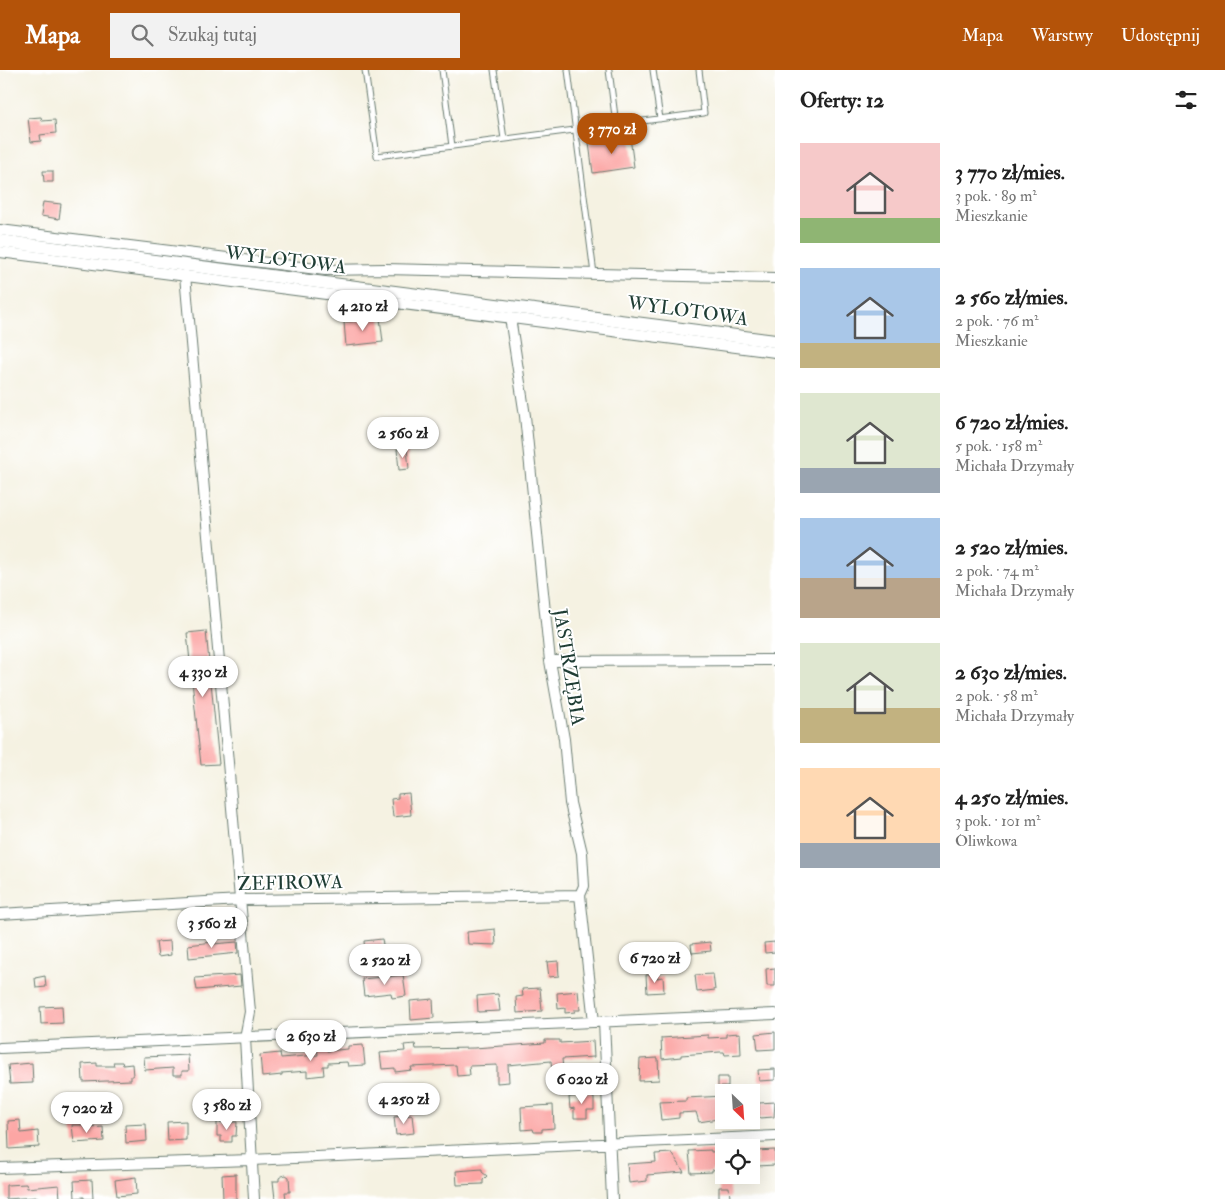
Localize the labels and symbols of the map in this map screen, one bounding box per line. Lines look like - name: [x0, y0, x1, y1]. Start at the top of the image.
- pin: 3 770 zł: [560, 112, 664, 155]
- street label: WYLOTOWA: [223, 241, 348, 279]
- pin: 4 210 zł: [311, 290, 415, 332]
- street label: WYLOTOWA: [625, 291, 750, 331]
- pin: 2 560 zł: [351, 416, 455, 459]
- street label: JASTRZĘBIA: [548, 606, 590, 727]
- pin: 4 330 zł: [151, 656, 255, 698]
- street label: ZEFIROWA: [237, 870, 343, 896]
- pin: 3 560 zł: [160, 906, 264, 949]
- pin: 6 720 zł: [603, 942, 707, 984]
- pin: 2 520 zł: [333, 944, 437, 986]
- pin: 2 630 zł: [259, 1020, 363, 1062]
- pin: 6 020 zł: [530, 1062, 634, 1105]
- pin: 4 250 zł: [352, 1082, 456, 1125]
- north arrow: [715, 1084, 760, 1129]
- pin: 3 580 zł: [175, 1088, 279, 1131]
- pin: 7 020 zł: [35, 1092, 139, 1134]

